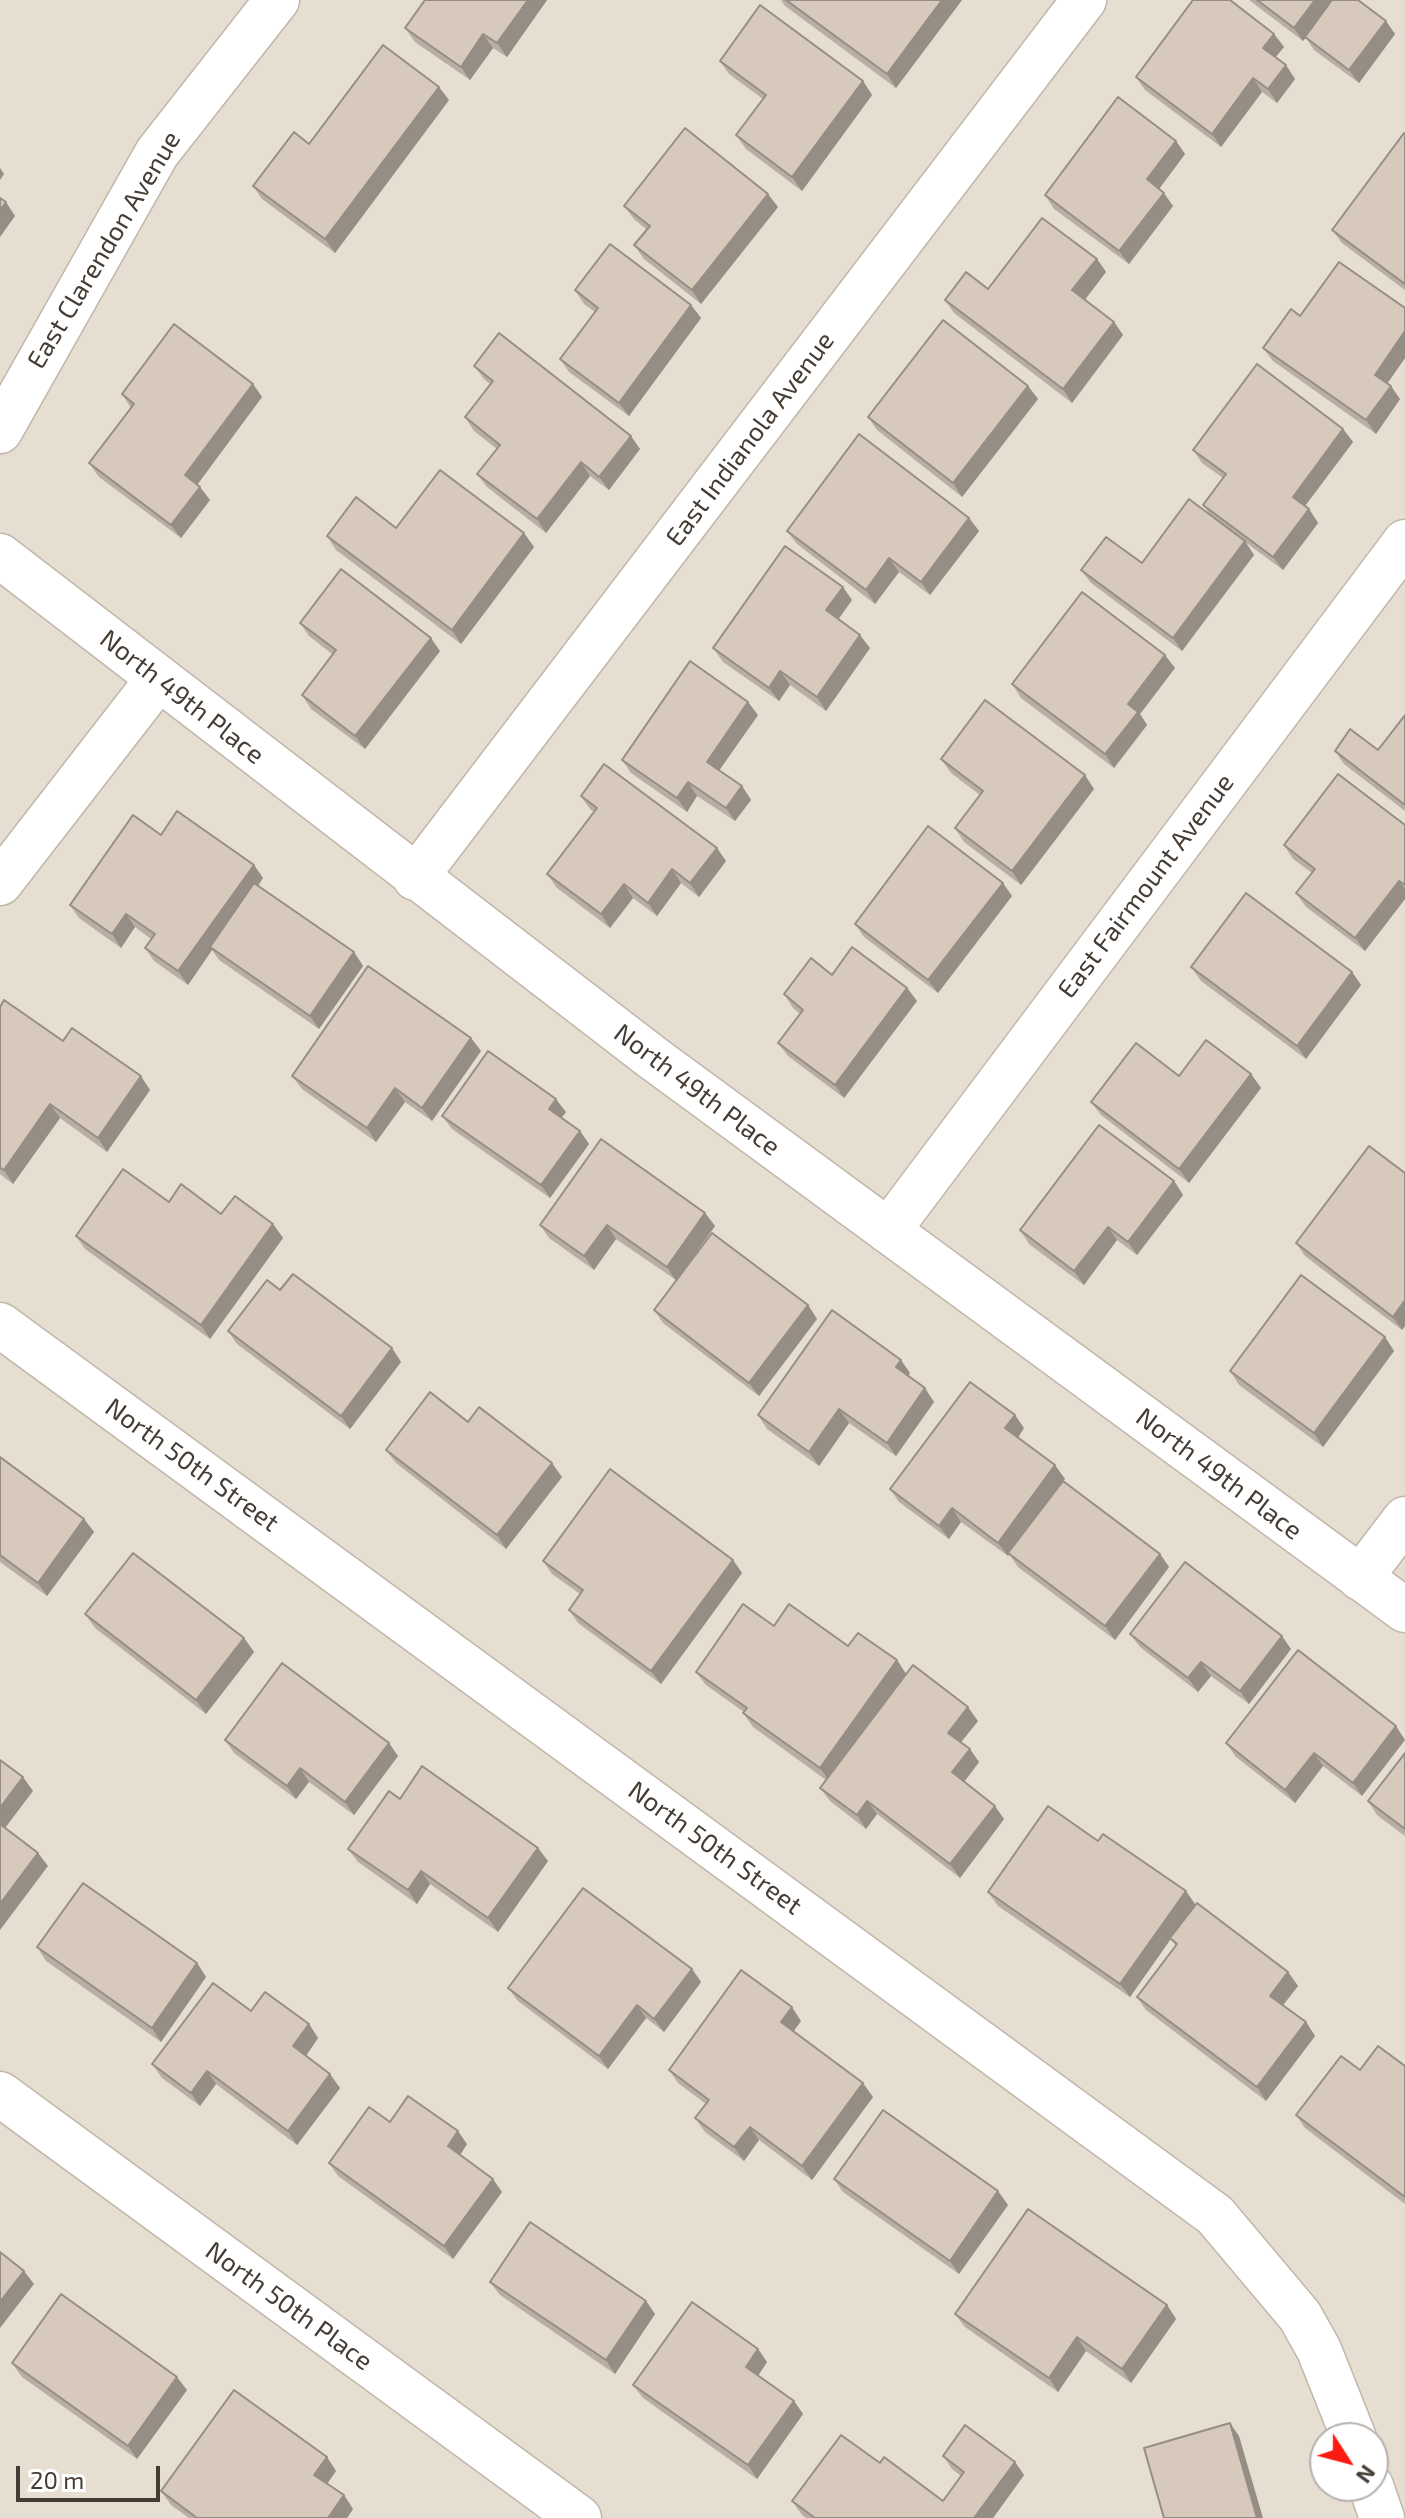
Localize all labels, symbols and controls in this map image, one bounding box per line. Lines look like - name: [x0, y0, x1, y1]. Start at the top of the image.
- street label: East Clarendon Avenue: [21, 126, 187, 374]
- street label: East Indianola Avenue: [659, 326, 841, 552]
- street label: North 49th Place: [94, 623, 270, 771]
- street label: East Fairmount Avenue: [1052, 768, 1240, 1004]
- street label: North 49th Place: [608, 1017, 786, 1163]
- street label: North 50th Street: [99, 1392, 285, 1538]
- street label: North 49th Place: [1130, 1401, 1308, 1547]
- street label: North 50th Street: [622, 1775, 808, 1921]
- street label: North 50th Place: [200, 2235, 378, 2377]
- north arrow: [1309, 2422, 1389, 2502]
- scale bar: [20, 2450, 164, 2500]
- text: N: [1352, 2461, 1382, 2489]
- text: 20 m: [30, 2465, 84, 2494]

